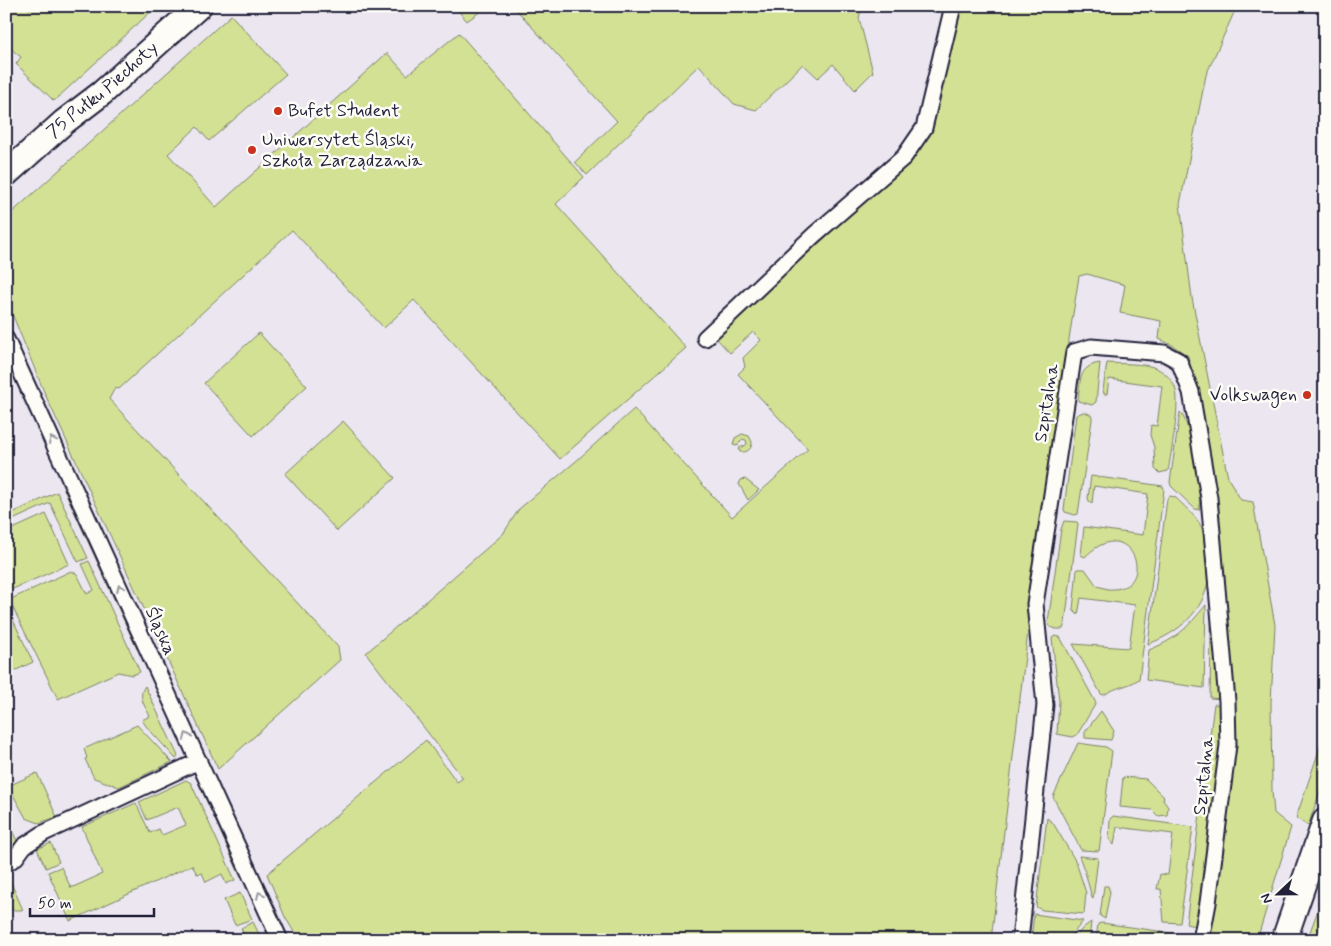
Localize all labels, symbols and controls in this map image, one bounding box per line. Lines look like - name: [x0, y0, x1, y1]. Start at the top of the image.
- street label: 75 Pułku Piechoty: [42, 36, 163, 144]
- place label: Bufet Student: [288, 99, 400, 123]
- marker: Bufet Student: [272, 105, 284, 117]
- place label: Uniwersytet Śląski, Szkoła Zarządzania: [262, 128, 422, 173]
- marker: Uniwersytet Śląski, Szkoła Zarządzania: [246, 144, 258, 156]
- street label: Szpitalna: [1029, 362, 1065, 444]
- place label: Volkswagen: [1210, 383, 1297, 408]
- marker: Volkswagen: [1301, 389, 1313, 401]
- one-way arrow: [48, 436, 59, 445]
- one-way arrow: [116, 584, 126, 593]
- street label: Śląska: [139, 603, 181, 659]
- one-way arrow: [183, 732, 194, 741]
- street label: Szpitalna: [1188, 735, 1220, 816]
- north arrow: [1254, 868, 1304, 918]
- scale bar: [30, 886, 154, 918]
- one-way arrow: [256, 891, 266, 900]
- text: N: [1257, 891, 1277, 906]
- text: 50 m: [38, 894, 72, 914]

